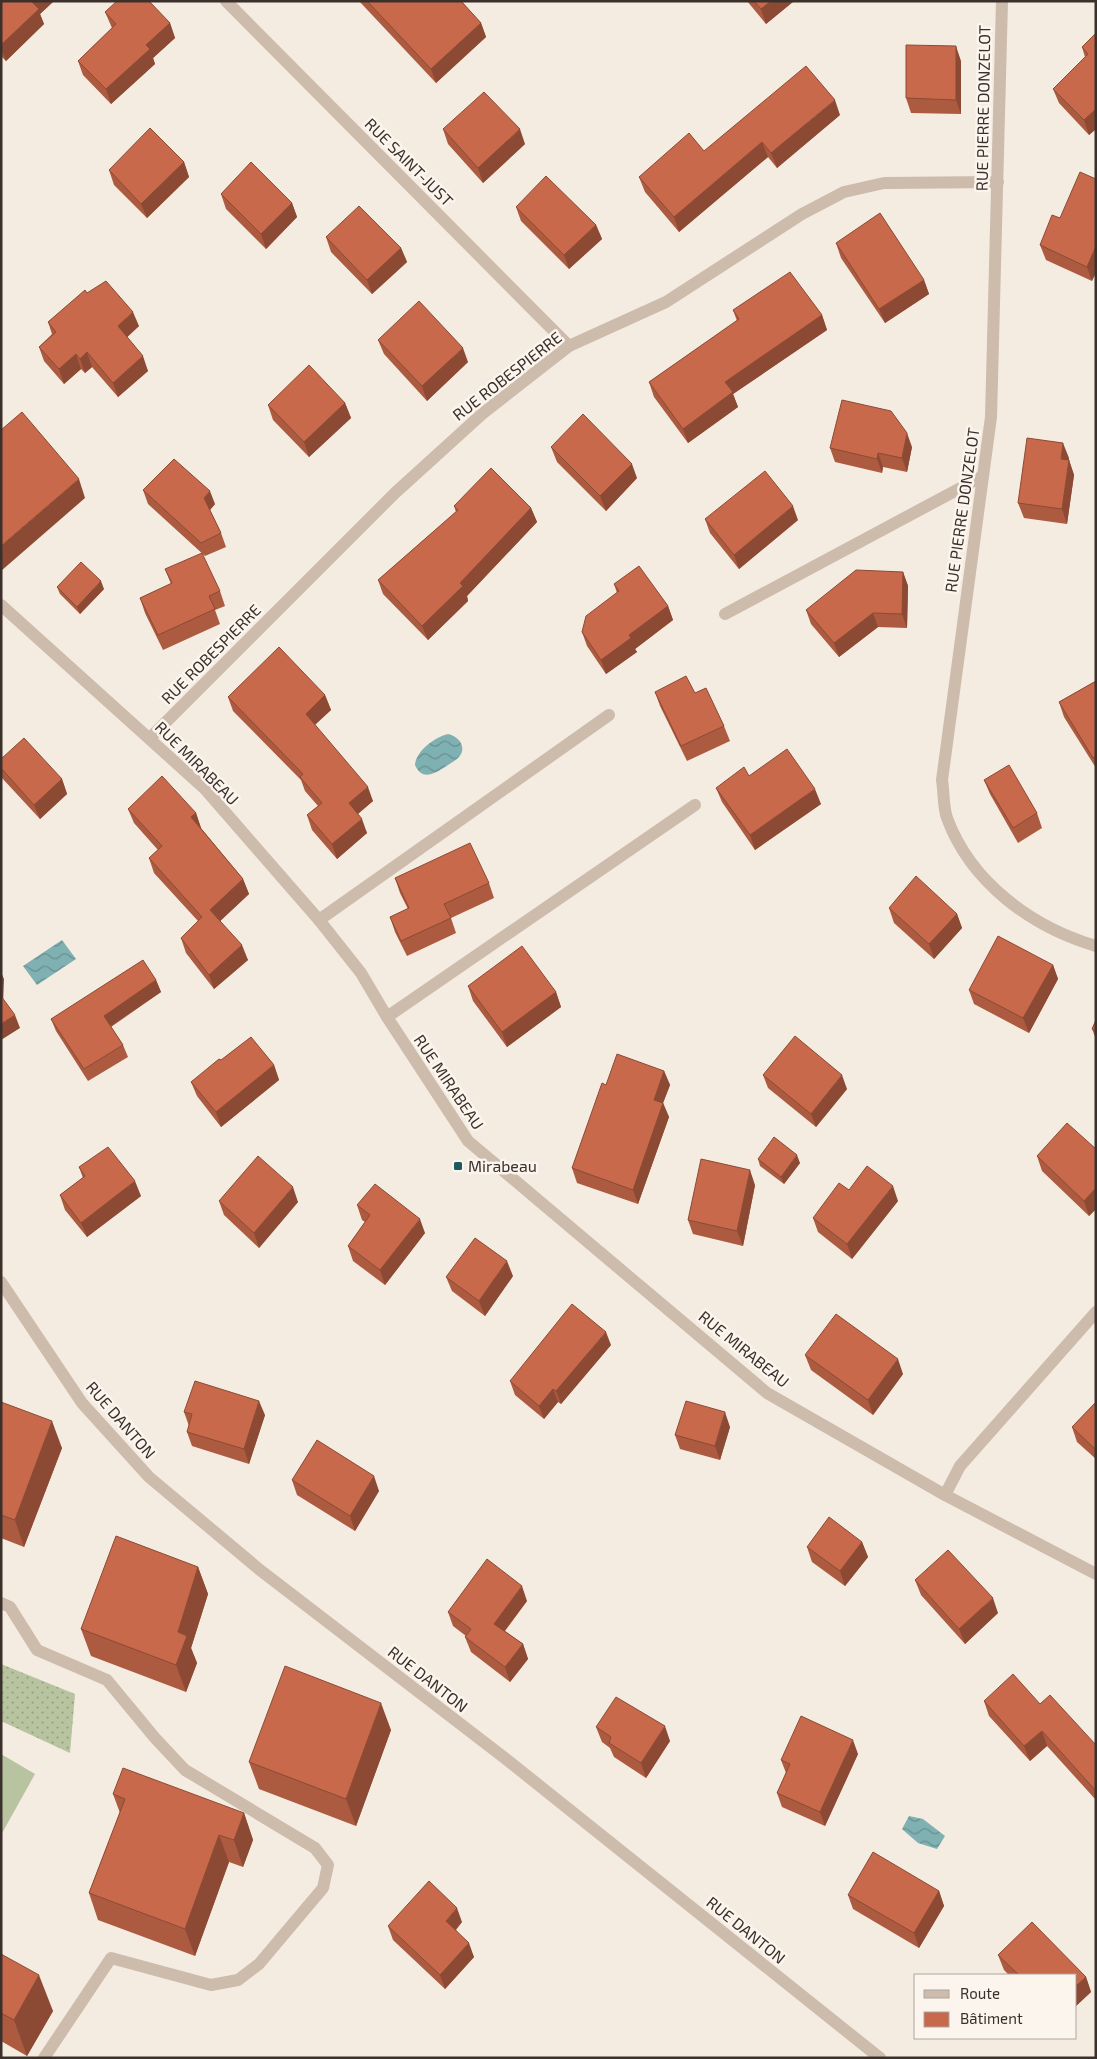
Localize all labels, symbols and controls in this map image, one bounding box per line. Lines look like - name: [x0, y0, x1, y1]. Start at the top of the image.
- street label: RUE PIERRE DONZELOT: [972, 25, 993, 191]
- street label: RUE SAINT-JUST: [361, 114, 457, 210]
- street label: RUE ROBESPIERRE: [449, 327, 565, 424]
- street label: RUE PIERRE DONZELOT: [941, 426, 982, 594]
- street label: RUE ROBESPIERRE: [157, 600, 264, 707]
- street label: RUE MIRABEAU: [152, 717, 243, 808]
- street label: RUE MIRABEAU: [411, 1031, 488, 1133]
- place label: Mirabeau: [468, 1156, 537, 1175]
- marker: Mirabeau: [452, 1160, 464, 1172]
- street label: RUE MIRABEAU: [695, 1306, 793, 1391]
- street label: RUE DANTON: [83, 1377, 160, 1462]
- street label: RUE DANTON: [385, 1642, 472, 1716]
- street label: RUE DANTON: [703, 1892, 790, 1967]
- legend: [914, 1974, 1077, 2039]
- text: Route: [960, 1984, 1000, 2002]
- text: Bâtiment: [960, 2009, 1023, 2027]

